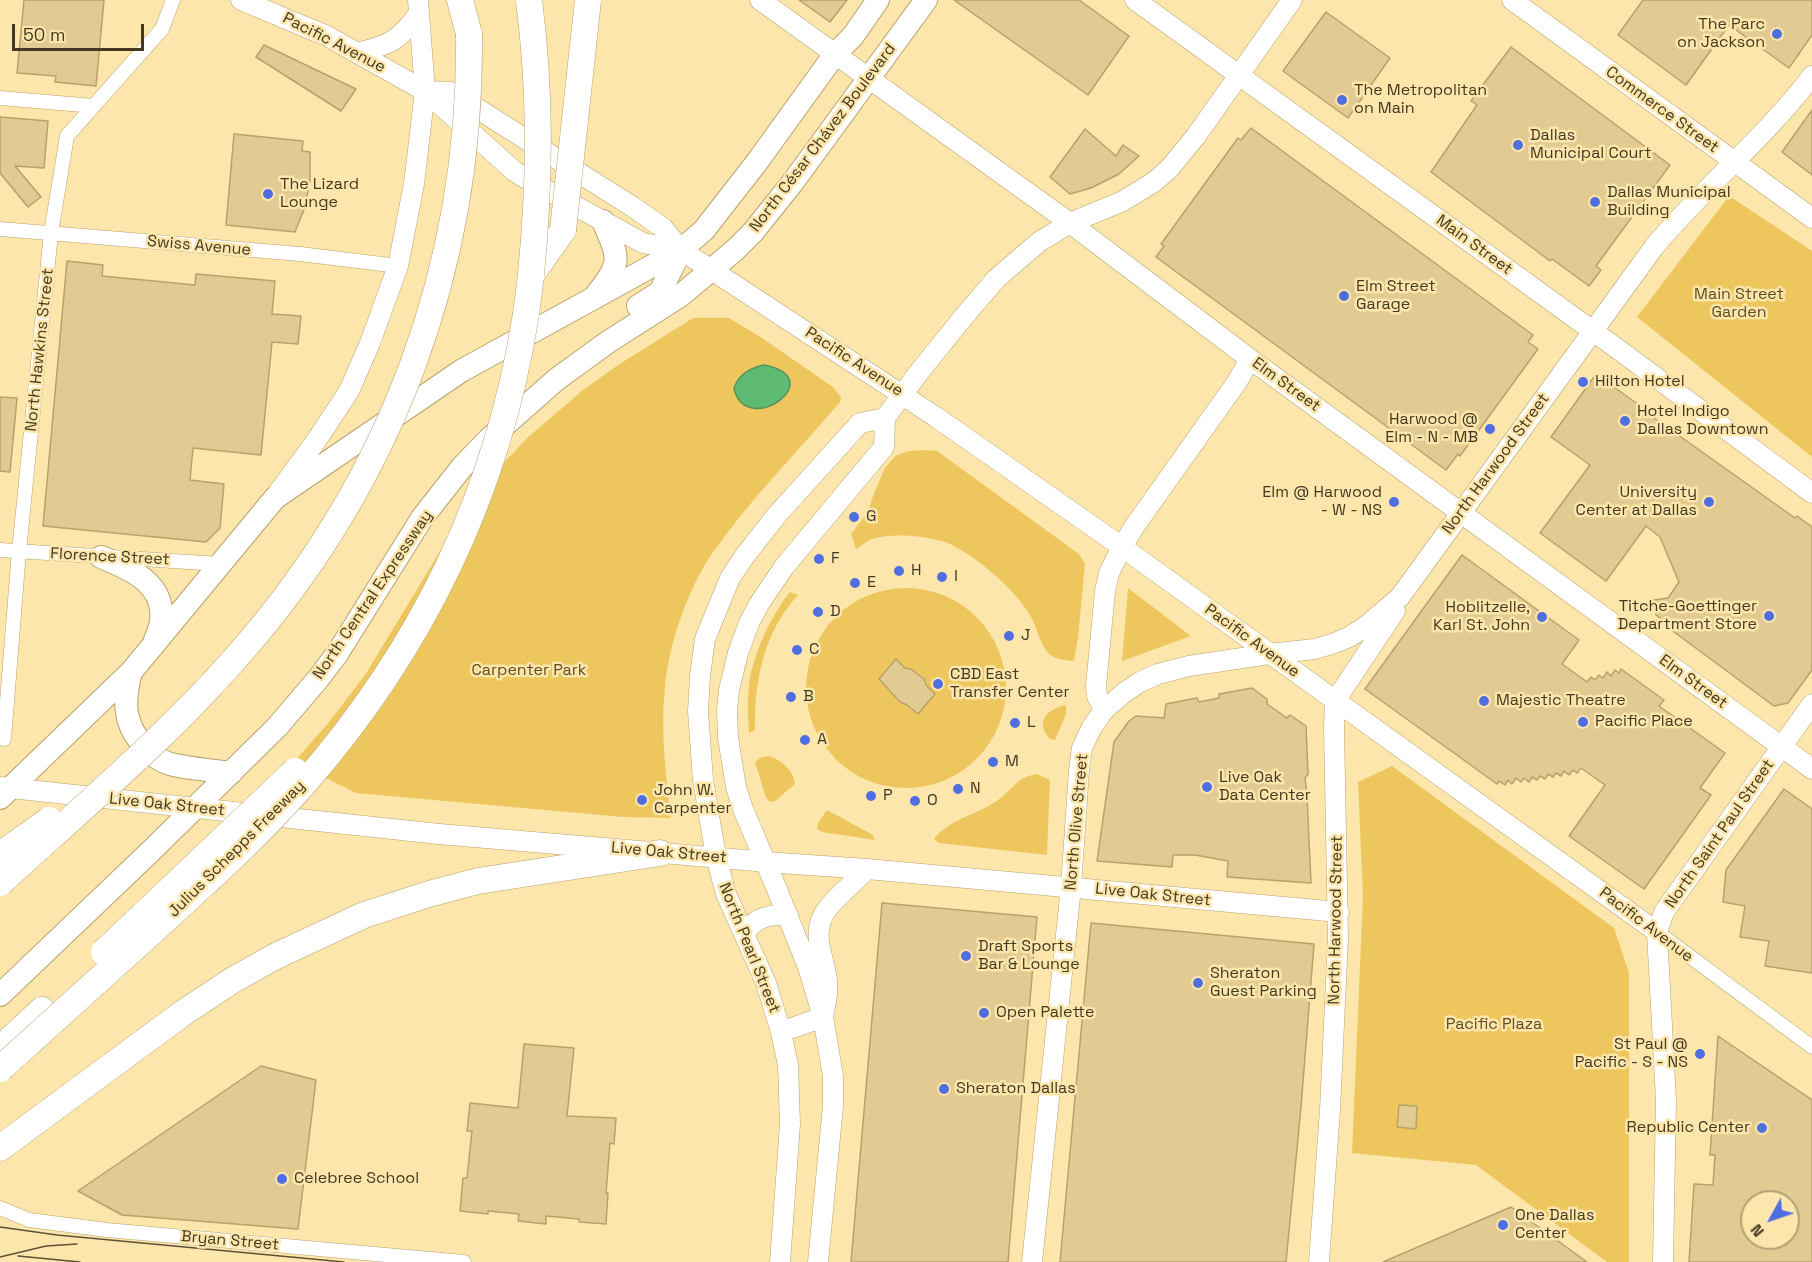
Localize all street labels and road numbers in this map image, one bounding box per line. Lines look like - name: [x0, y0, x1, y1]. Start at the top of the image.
- street label: Pacific Avenue: [279, 9, 389, 77]
- street label: North César Chávez Boulevard: [746, 40, 900, 236]
- street label: Commerce Street: [1602, 63, 1722, 157]
- street label: Main Street: [1432, 211, 1516, 279]
- street label: Swiss Avenue: [146, 232, 252, 260]
- street label: North Hawkins Street: [22, 267, 58, 433]
- street label: Pacific Avenue: [802, 323, 906, 401]
- street label: Elm Street: [1248, 354, 1324, 416]
- street label: North Harwood Street: [1438, 390, 1554, 538]
- street label: North Central Expressway: [309, 507, 437, 683]
- street label: Florence Street: [50, 544, 170, 570]
- street label: Pacific Avenue: [1201, 600, 1303, 682]
- street label: Elm Street: [1655, 651, 1731, 713]
- street label: North Olive Street: [1061, 753, 1093, 891]
- street label: North Saint Paul Street: [1661, 756, 1779, 912]
- street label: Julius Schepps Freeway: [165, 777, 309, 921]
- street label: Live Oak Street: [108, 789, 226, 821]
- street label: North Harwood Street: [1325, 835, 1347, 1005]
- street label: Live Oak Street: [610, 838, 728, 868]
- street label: Live Oak Street: [1094, 879, 1212, 911]
- street label: North Pearl Street: [714, 880, 784, 1016]
- street label: Pacific Avenue: [1595, 883, 1697, 967]
- street label: Bryan Street: [180, 1227, 280, 1255]

